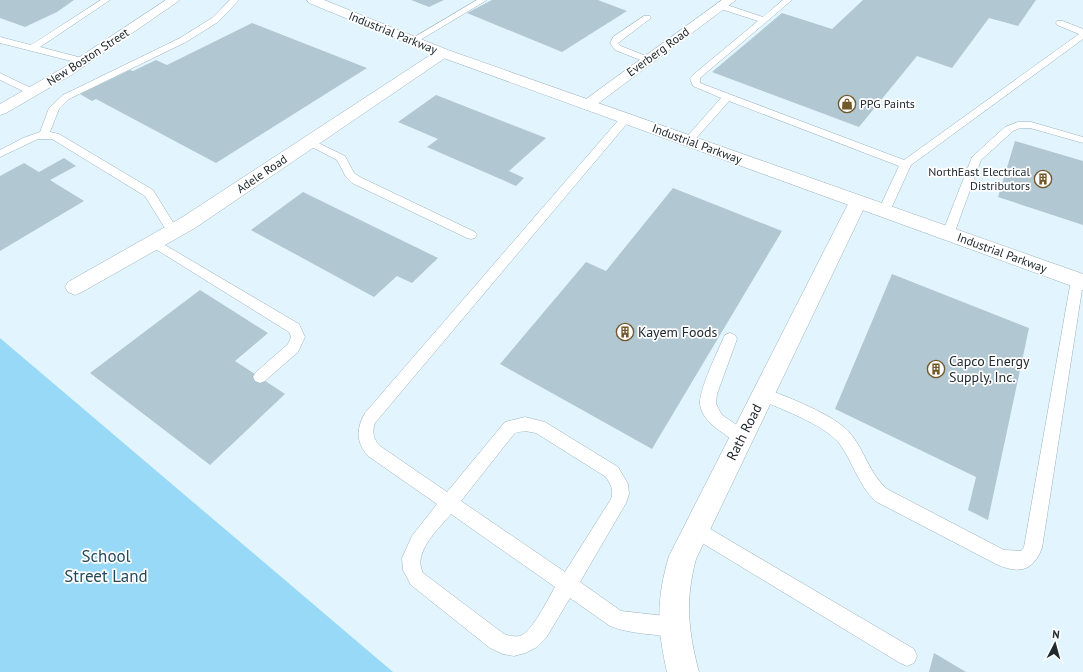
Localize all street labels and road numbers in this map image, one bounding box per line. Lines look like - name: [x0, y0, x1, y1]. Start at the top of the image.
- street label: Industrial Parkway: [347, 8, 440, 57]
- street label: New Boston Street: [44, 24, 132, 89]
- street label: Everberg Road: [623, 24, 692, 79]
- street label: Industrial Parkway: [650, 120, 745, 167]
- street label: Adele Road: [234, 151, 290, 196]
- street label: Industrial Parkway: [955, 229, 1050, 276]
- street label: Rath Road: [722, 401, 766, 463]

